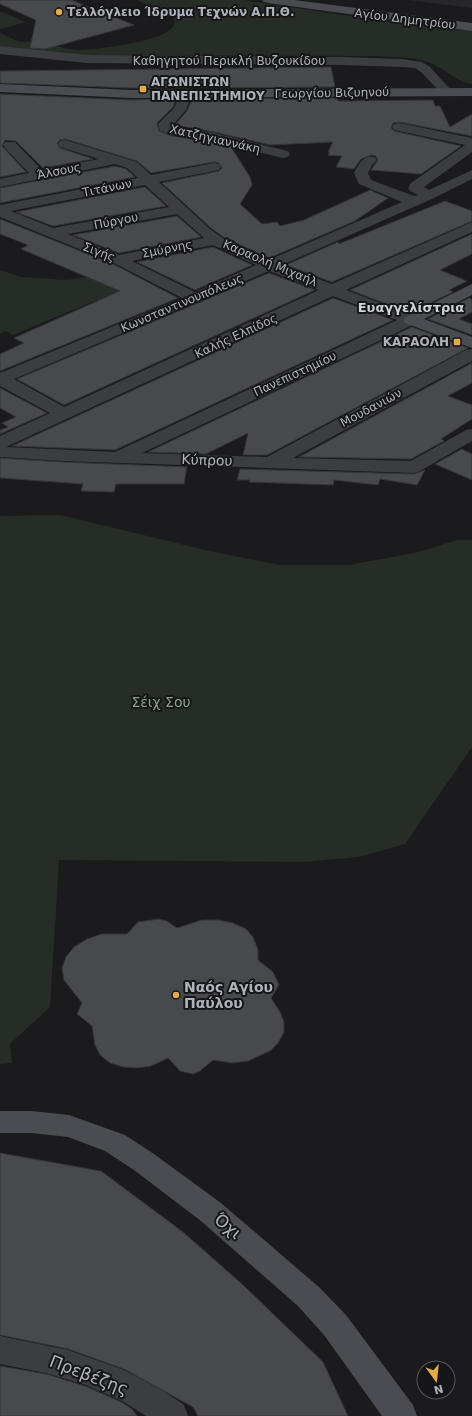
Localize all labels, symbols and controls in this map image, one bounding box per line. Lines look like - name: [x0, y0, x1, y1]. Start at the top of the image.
- place label: Τελλόγλειο Ίδρυμα Τεχνών Α.Π.Θ.: [67, 5, 295, 19]
- street label: Αγίου Δημητρίου: [354, 6, 456, 32]
- marker: Τελλόγλειο Ίδρυμα Τεχνών Α.Π.Θ.: [54, 7, 64, 17]
- street label: Καθηγητού Περικλή Βυζουκίδου: [133, 54, 325, 68]
- place label: ΑΓΩΝΙΣΤΩΝ ΠΑΝΕΠΙΣΤΗΜΙΟΥ: [151, 75, 265, 103]
- marker: ΑΓΩΝΙΣΤΩΝ ΠΑΝΕΠΙΣΤΗΜΙΟΥ: [138, 84, 148, 94]
- street label: Γεωργίου Βιζυηνού: [275, 85, 389, 101]
- street label: Χατζηγιαννάκη: [168, 122, 262, 156]
- street label: Άλσους: [36, 160, 82, 182]
- street label: Τιτάνων: [80, 176, 133, 200]
- street label: Πύργου: [93, 210, 139, 232]
- street label: Σμύρνης: [141, 237, 193, 261]
- street label: Καραολή Μιχαήλ: [221, 237, 319, 289]
- street label: Σιγής: [81, 239, 117, 265]
- street label: Κωνσταντινουπόλεως: [119, 271, 245, 335]
- district label: Ευαγγελίστρια: [358, 300, 464, 315]
- street label: Καλής Ελπίδος: [193, 311, 279, 361]
- place label: ΚΑΡΑΟΛΗ: [383, 335, 449, 349]
- marker: ΚΑΡΑΟΛΗ: [452, 337, 462, 347]
- street label: Πανεπιστημίου: [251, 349, 339, 399]
- street label: Μουδανιών: [338, 386, 404, 430]
- street label: Κύπρου: [181, 451, 233, 469]
- park label: Σέιχ Σου: [131, 694, 191, 710]
- place label: Ναός Αγίου Παύλου: [184, 979, 273, 1011]
- marker: Ναός Αγίου Παύλου: [171, 990, 181, 1000]
- street label: Όχι: [210, 1208, 246, 1243]
- street label: Πρεβέζης: [47, 1351, 131, 1399]
- north arrow: [416, 1360, 456, 1400]
- text: N: [432, 1382, 445, 1397]

